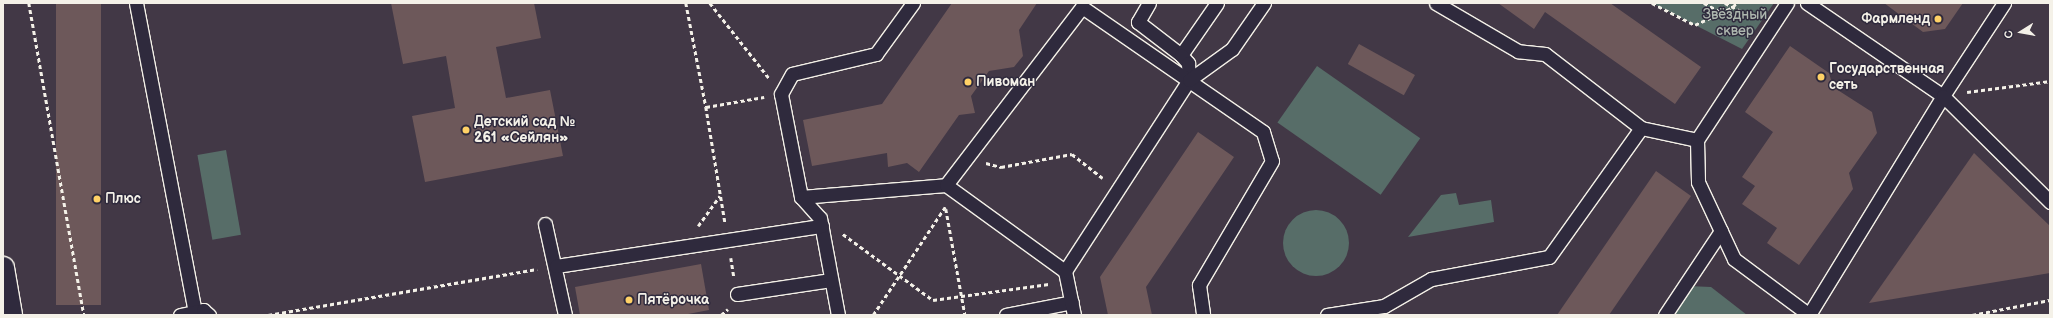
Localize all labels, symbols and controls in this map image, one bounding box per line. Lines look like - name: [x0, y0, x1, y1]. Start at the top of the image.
- park label: Звёздный сквер: [1703, 7, 1767, 40]
- place label: Фармленд: [1862, 11, 1930, 27]
- north arrow: [2001, 12, 2041, 52]
- marker: Фармленд: [1933, 14, 1943, 24]
- text: С: [2002, 29, 2016, 39]
- place label: Государственная сеть: [1829, 61, 1944, 94]
- marker: Государственная сеть: [1816, 72, 1826, 82]
- place label: Пивоман: [976, 74, 1035, 90]
- marker: Пивоман: [963, 77, 973, 87]
- place label: Детский сад № 261 «Сейлян»: [474, 114, 575, 146]
- marker: Детский сад № 261 «Сейлян»: [461, 125, 471, 135]
- place label: Плюс: [105, 191, 141, 207]
- marker: Плюс: [92, 194, 102, 204]
- place label: Пятёрочка: [637, 292, 709, 308]
- marker: Пятёрочка: [624, 295, 634, 305]

